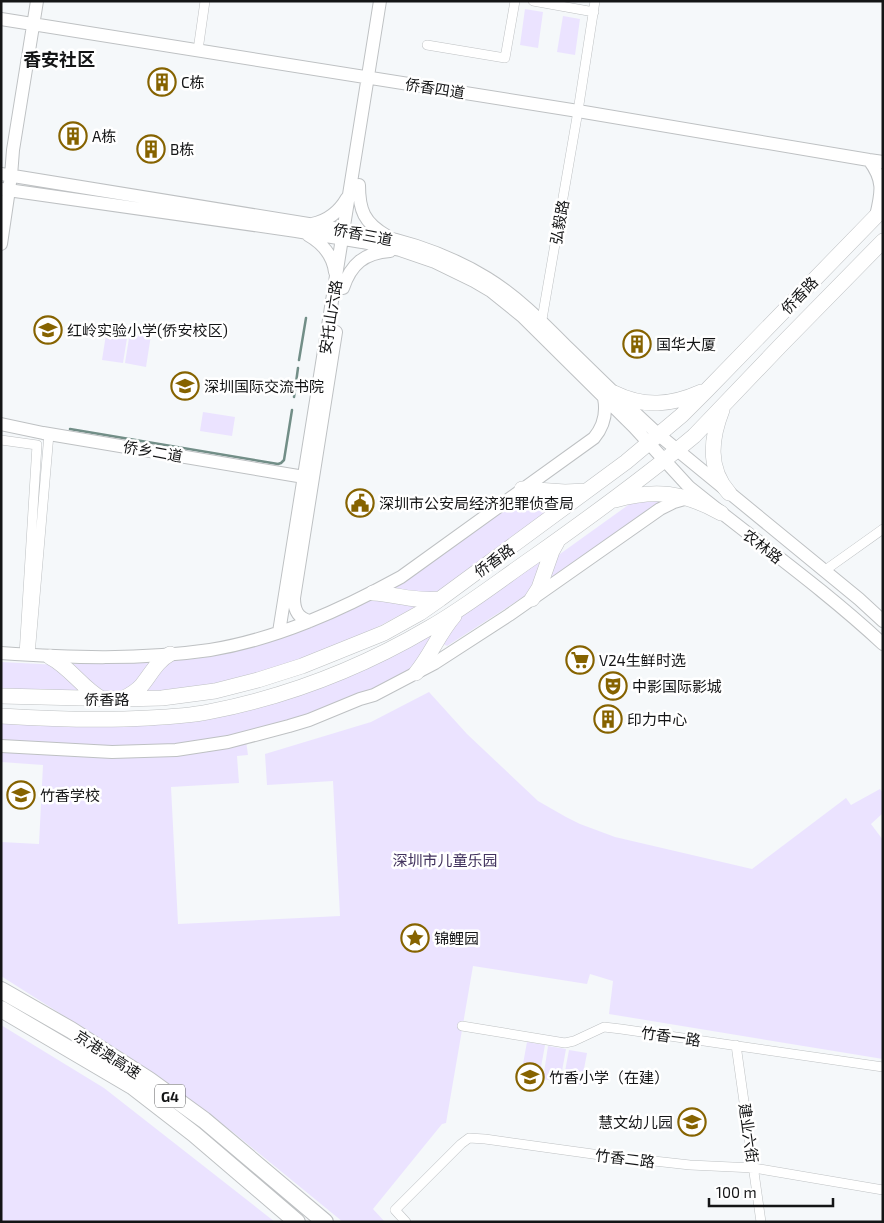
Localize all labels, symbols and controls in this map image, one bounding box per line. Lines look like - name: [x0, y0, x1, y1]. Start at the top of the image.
- district label: 香安社区: [23, 48, 95, 70]
- building icon: C栋: [147, 67, 177, 97]
- place label: C栋: [181, 73, 205, 91]
- street label: 侨香四道: [404, 74, 466, 102]
- building icon: A栋: [58, 121, 88, 151]
- place label: A栋: [92, 127, 116, 145]
- building icon: B栋: [136, 134, 166, 164]
- place label: B栋: [170, 140, 194, 158]
- street label: 弘毅路: [546, 198, 572, 246]
- street label: 侨香三道: [332, 219, 394, 249]
- street label: 侨香路: [777, 273, 821, 317]
- street label: 安托山六路: [315, 279, 345, 355]
- school or university icon: 红岭实验小学(侨安校区): [33, 315, 63, 345]
- place label: 红岭实验小学(侨安校区): [67, 321, 228, 339]
- building icon: 国华大厦: [622, 329, 652, 359]
- place label: 国华大厦: [656, 335, 716, 353]
- school or university icon: 深圳国际交流书院: [170, 371, 200, 401]
- place label: 深圳国际交流书院: [204, 377, 324, 395]
- street label: 侨乡二道: [122, 437, 184, 465]
- public building icon: 深圳市公安局经济犯罪侦查局: [345, 488, 375, 518]
- place label: 深圳市公安局经济犯罪侦查局: [379, 494, 574, 512]
- street label: 农林路: [740, 525, 786, 567]
- street label: 侨香路: [471, 539, 517, 581]
- supermarket icon: V24生鲜时选: [565, 645, 595, 675]
- place label: V24生鲜时选: [599, 651, 686, 669]
- theatre icon: 中影国际影城: [598, 671, 628, 701]
- place label: 中影国际影城: [632, 677, 722, 695]
- street label: 侨香路: [84, 690, 130, 708]
- building icon: 印力中心: [593, 704, 623, 734]
- place label: 印力中心: [627, 710, 687, 728]
- school or university icon: 竹香学校: [6, 780, 36, 810]
- place label: 竹香学校: [40, 786, 100, 804]
- park label: 深圳市儿童乐园: [392, 851, 498, 869]
- place icon: 锦鲤园: [400, 923, 430, 953]
- place label: 锦鲤园: [434, 929, 479, 947]
- street label: 竹香一路: [640, 1023, 702, 1049]
- street label: 京港澳高速: [72, 1026, 144, 1082]
- school or university icon: 竹香小学（在建）: [515, 1062, 545, 1092]
- place label: 竹香小学（在建）: [549, 1068, 669, 1086]
- road number: G4: [155, 1084, 185, 1108]
- street label: 建业六街: [736, 1102, 762, 1164]
- school or university icon: 慧文幼儿园: [677, 1107, 707, 1137]
- place label: 慧文幼儿园: [598, 1113, 673, 1131]
- street label: 竹香二路: [594, 1145, 656, 1171]
- scale bar: [709, 1176, 833, 1208]
- text: 100 m: [716, 1183, 757, 1201]

